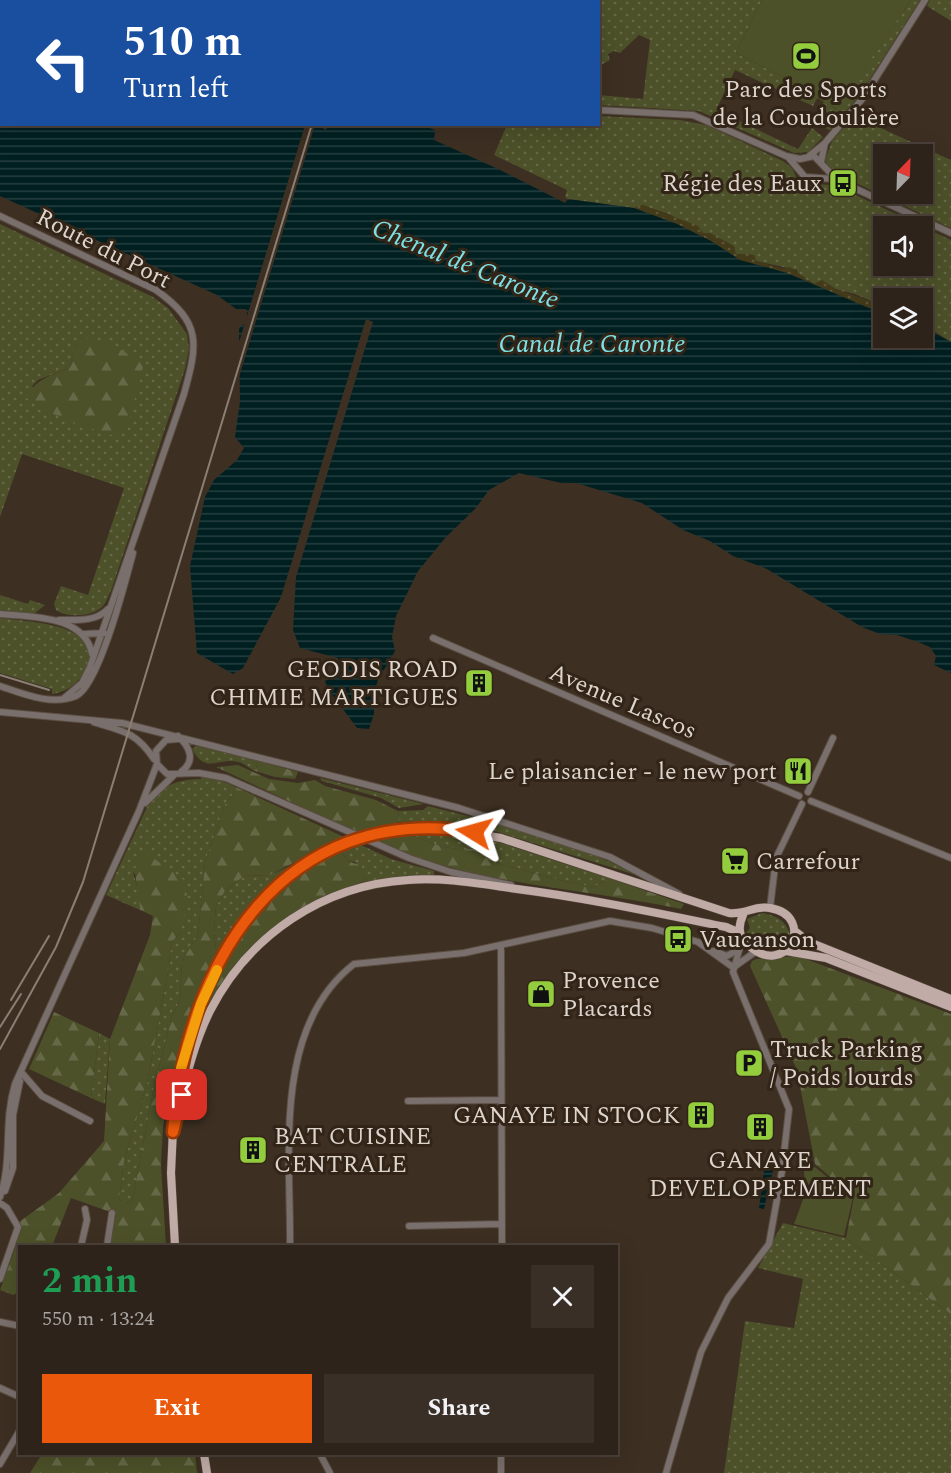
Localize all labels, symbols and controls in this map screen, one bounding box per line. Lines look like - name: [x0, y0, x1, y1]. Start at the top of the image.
- text: 510 m: [123, 11, 242, 74]
- icon: left: [24, 24, 102, 102]
- sports icon: Parc des Sports de la Coudoulière: [790, 40, 822, 72]
- text: Turn left: [123, 68, 229, 110]
- place label: Parc des Sports de la Coudoulière: [713, 72, 899, 136]
- north arrow: [873, 144, 933, 204]
- map controls: [873, 144, 933, 348]
- place label: Régie des Eaux: [662, 166, 822, 202]
- bus stop icon: Régie des Eaux: [827, 167, 859, 199]
- street label: Route du Port: [30, 199, 177, 298]
- water label: Chenal de Caronte: [366, 208, 565, 320]
- button: sound: [873, 216, 933, 276]
- button: layers: [873, 288, 933, 348]
- water label: Canal de Caronte: [499, 324, 686, 364]
- place label: GEODIS ROAD CHIMIE MARTIGUES: [210, 652, 458, 716]
- street label: Avenue Lascos: [543, 655, 702, 749]
- building icon: GEODIS ROAD CHIMIE MARTIGUES: [463, 667, 495, 699]
- place label: Le plaisancier - le new port: [488, 754, 777, 790]
- restaurant icon: Le plaisancier - le new port: [782, 755, 814, 787]
- position arrow: [442, 800, 506, 864]
- place label: Carrefour: [756, 844, 860, 880]
- supermarket icon: Carrefour: [719, 845, 751, 877]
- place label: Vaucanson: [699, 922, 815, 958]
- bus stop icon: Vaucanson: [662, 923, 694, 955]
- place label: Provence Placards: [562, 963, 660, 1027]
- shop icon: Provence Placards: [525, 978, 557, 1010]
- place label: Truck Parking / Poids lourds: [770, 1032, 923, 1096]
- parking icon: Truck Parking / Poids lourds: [733, 1047, 765, 1079]
- pin: [156, 1069, 207, 1120]
- icon: arrive: [165, 1078, 198, 1111]
- place label: GANAYE IN STOCK: [453, 1098, 680, 1134]
- building icon: GANAYE IN STOCK: [685, 1099, 717, 1131]
- building icon: GANAYE DEVELOPPEMENT: [744, 1111, 776, 1143]
- place label: BAT CUISINE CENTRALE: [274, 1119, 431, 1183]
- building icon: BAT CUISINE CENTRALE: [237, 1134, 269, 1166]
- place label: GANAYE DEVELOPPEMENT: [649, 1143, 871, 1207]
- text: 2 min: [42, 1254, 138, 1309]
- button: close: [531, 1265, 594, 1328]
- text: 550 m · 13:24: [42, 1304, 154, 1334]
- button: Exit: [42, 1374, 312, 1443]
- button: Share: [324, 1374, 594, 1443]

